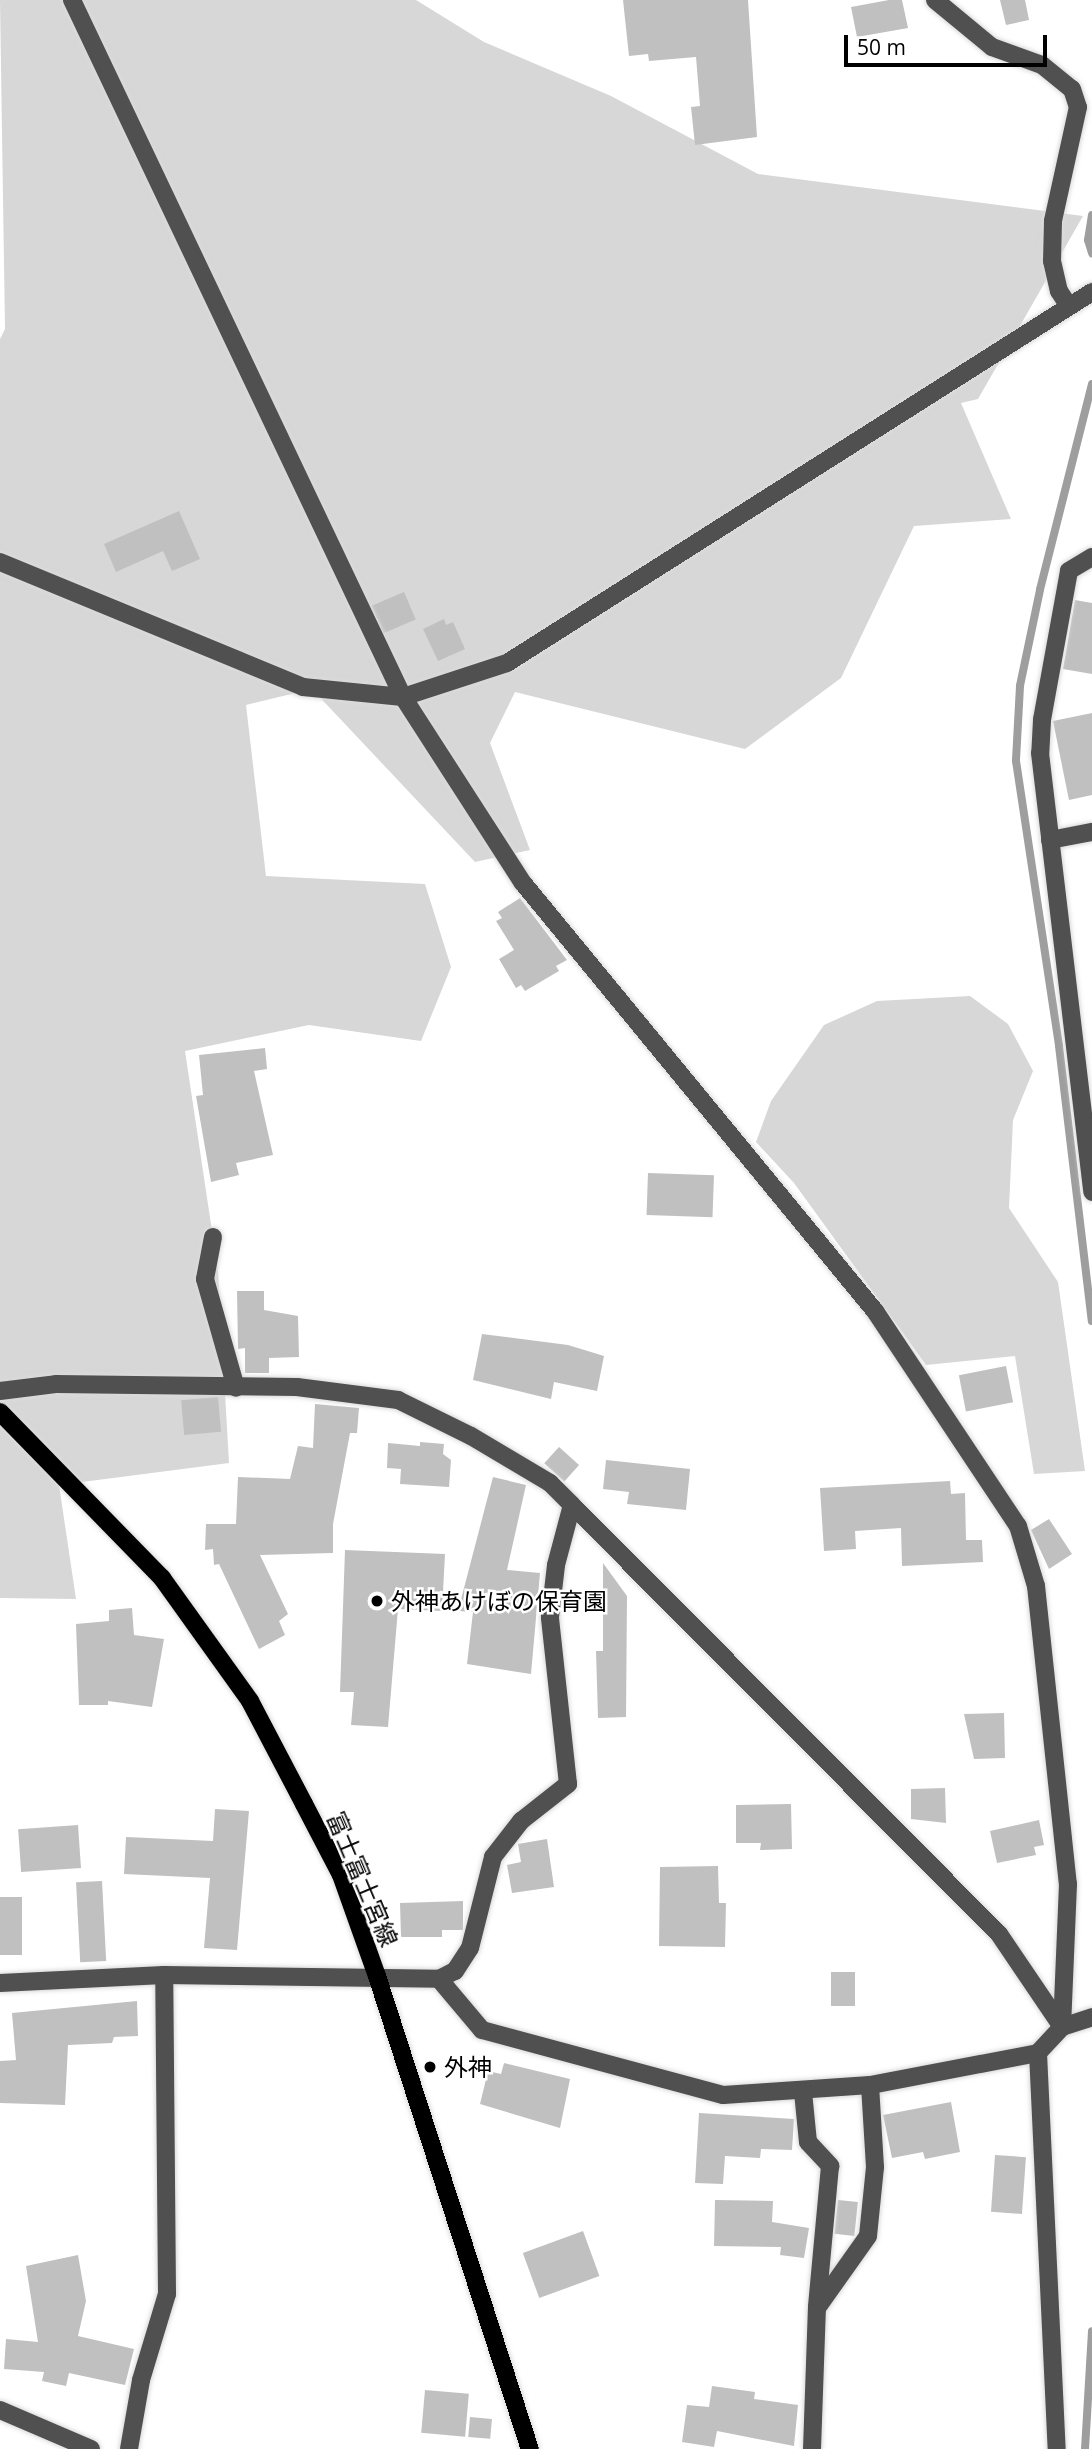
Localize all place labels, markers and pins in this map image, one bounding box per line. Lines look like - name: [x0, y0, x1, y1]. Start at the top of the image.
- place label: 外神あけぼの保育園: [391, 1587, 607, 1615]
- marker: 外神あけぼの保育園: [369, 1593, 385, 1609]
- place label: 外神: [444, 2053, 492, 2081]
- marker: 外神: [422, 2059, 438, 2075]

